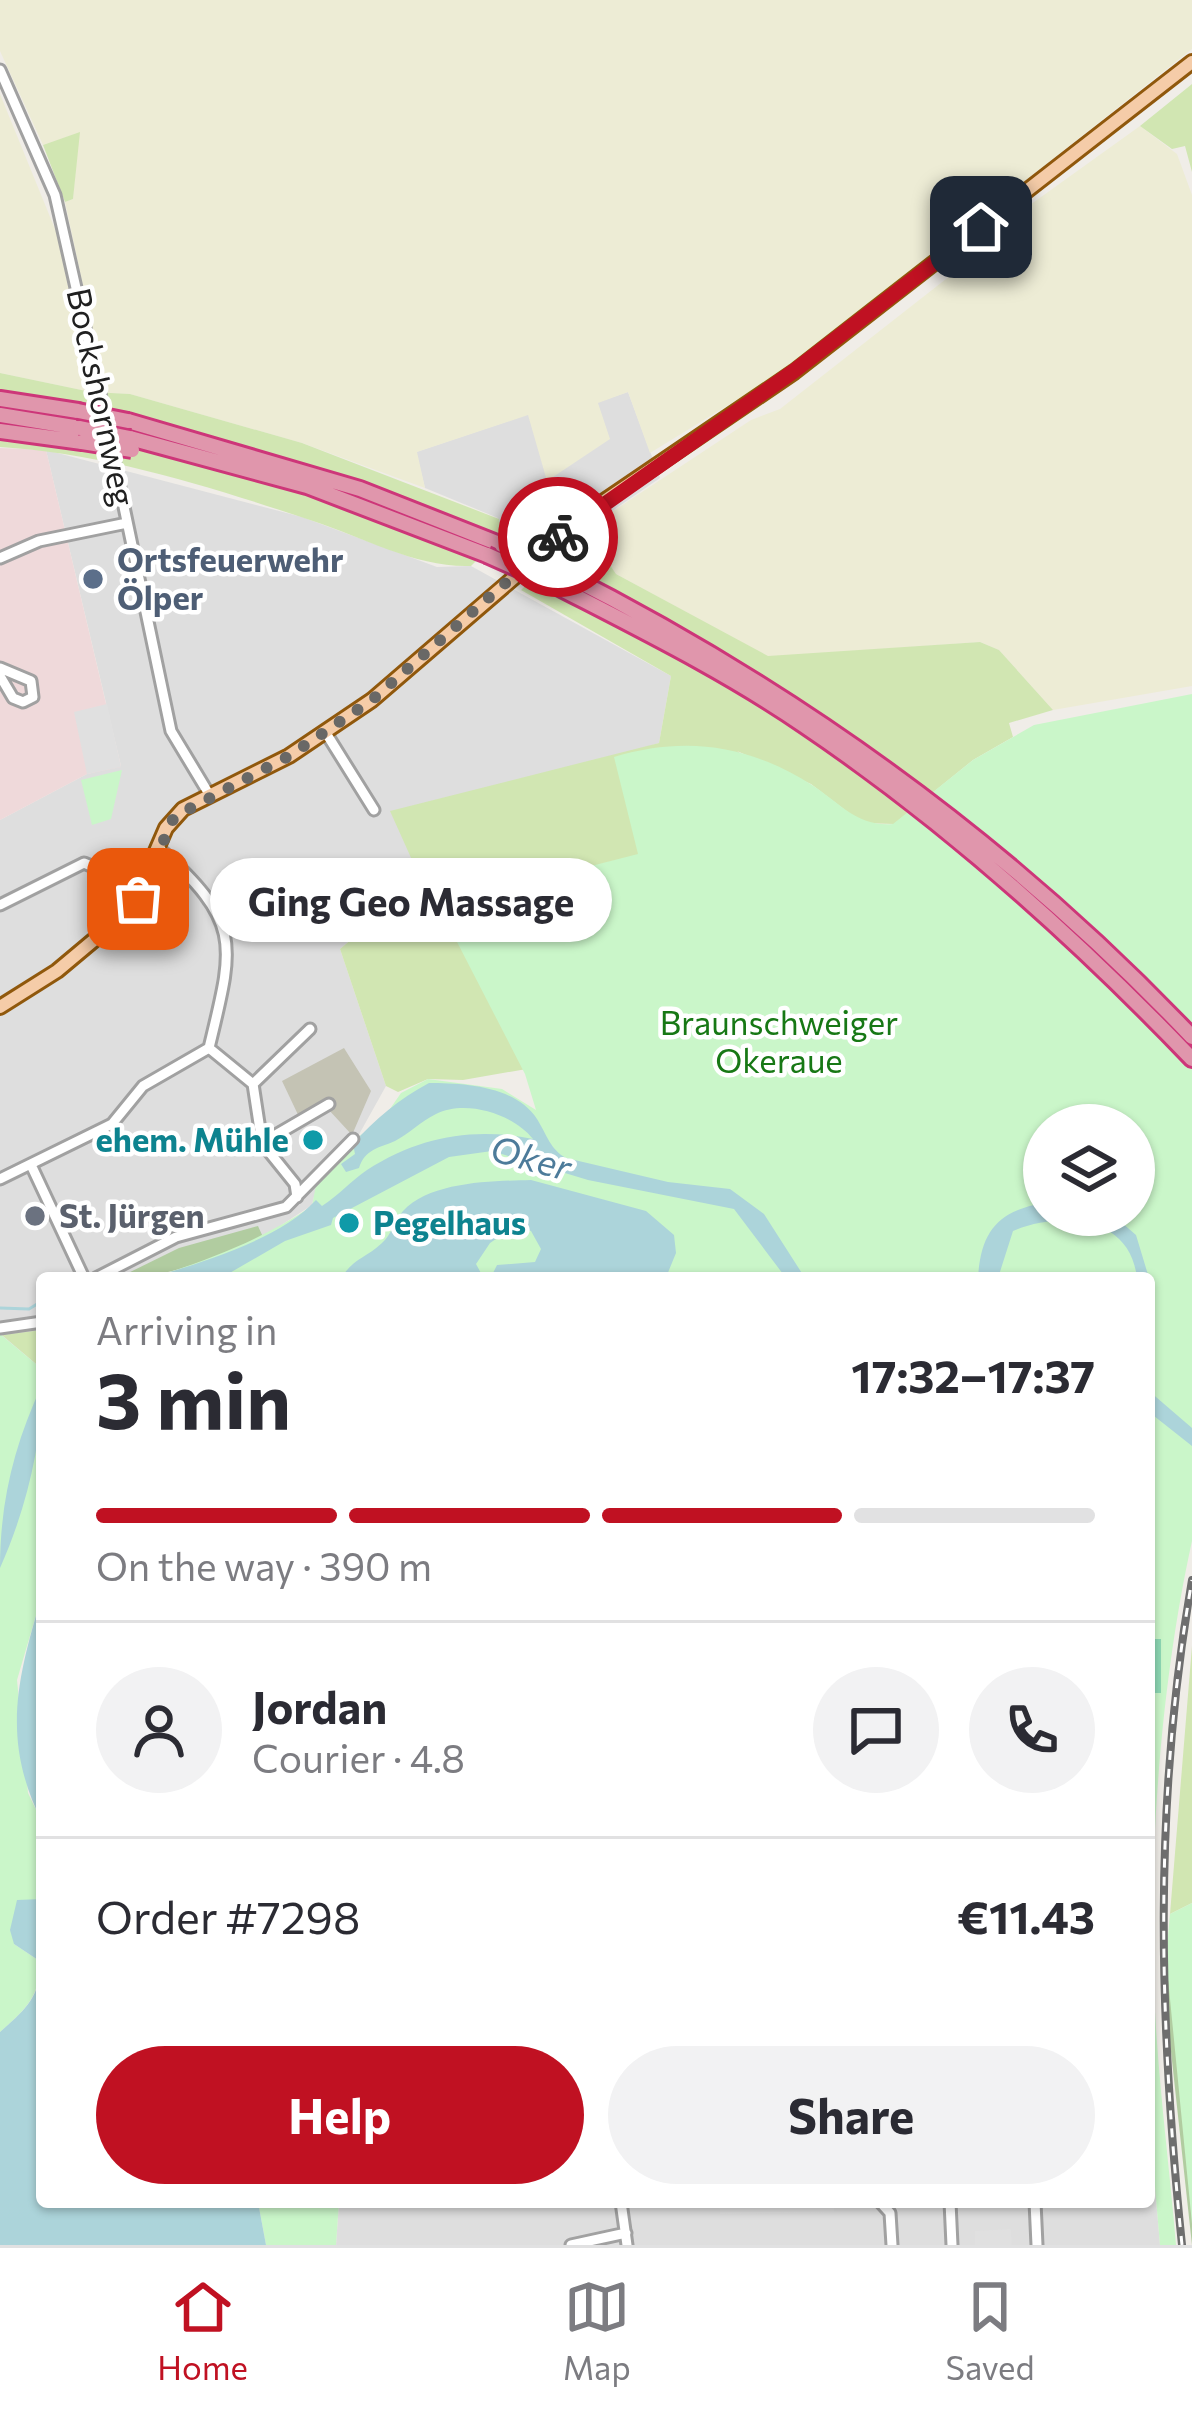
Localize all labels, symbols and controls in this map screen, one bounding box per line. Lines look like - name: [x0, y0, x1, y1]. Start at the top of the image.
- pin: [930, 176, 1032, 278]
- icon: home: [948, 194, 1014, 260]
- street label: Bockshornweg: [59, 284, 146, 509]
- courier: [498, 477, 618, 597]
- icon: bike: [525, 504, 591, 570]
- place label: Ortsfeuerwehr Ölper: [117, 538, 344, 617]
- marker: Ortsfeuerwehr Ölper: [80, 566, 106, 592]
- pin: [87, 848, 189, 950]
- callout: Ging Geo Massage: [210, 857, 612, 941]
- icon: bag: [105, 866, 171, 932]
- text: Ging Geo Massage: [248, 876, 574, 924]
- park label: Braunschweiger Okeraue: [660, 1001, 898, 1080]
- map controls: [1023, 1104, 1155, 1236]
- button: layers: [1023, 1104, 1155, 1236]
- place label: ehem. Mühle: [95, 1118, 289, 1159]
- water label: Oker: [486, 1124, 578, 1188]
- marker: ehem. Mühle: [300, 1127, 326, 1153]
- place label: St. Jürgen: [59, 1194, 205, 1235]
- place label: Pegelhaus: [373, 1201, 526, 1242]
- marker: St. Jürgen: [22, 1203, 48, 1229]
- marker: Pegelhaus: [336, 1210, 362, 1236]
- text: Arriving in: [96, 1305, 277, 1353]
- text: 17:32–17:37: [851, 1347, 1095, 1402]
- text: 3 min: [96, 1350, 291, 1445]
- text: On the way · 390 m: [96, 1541, 432, 1589]
- button: person: [96, 1667, 222, 1793]
- button: chat: [813, 1667, 939, 1793]
- button: phone: [969, 1667, 1095, 1793]
- text: Jordan: [252, 1678, 387, 1733]
- text: Courier · 4.8: [252, 1733, 465, 1781]
- text: Order #7298: [96, 1888, 360, 1943]
- text: €11.43: [957, 1888, 1095, 1943]
- button: Help: [96, 2046, 584, 2184]
- button: Share: [608, 2046, 1095, 2184]
- tab: Home: [157, 2274, 248, 2387]
- tab: Map: [563, 2274, 631, 2387]
- tab: Saved: [946, 2274, 1035, 2387]

